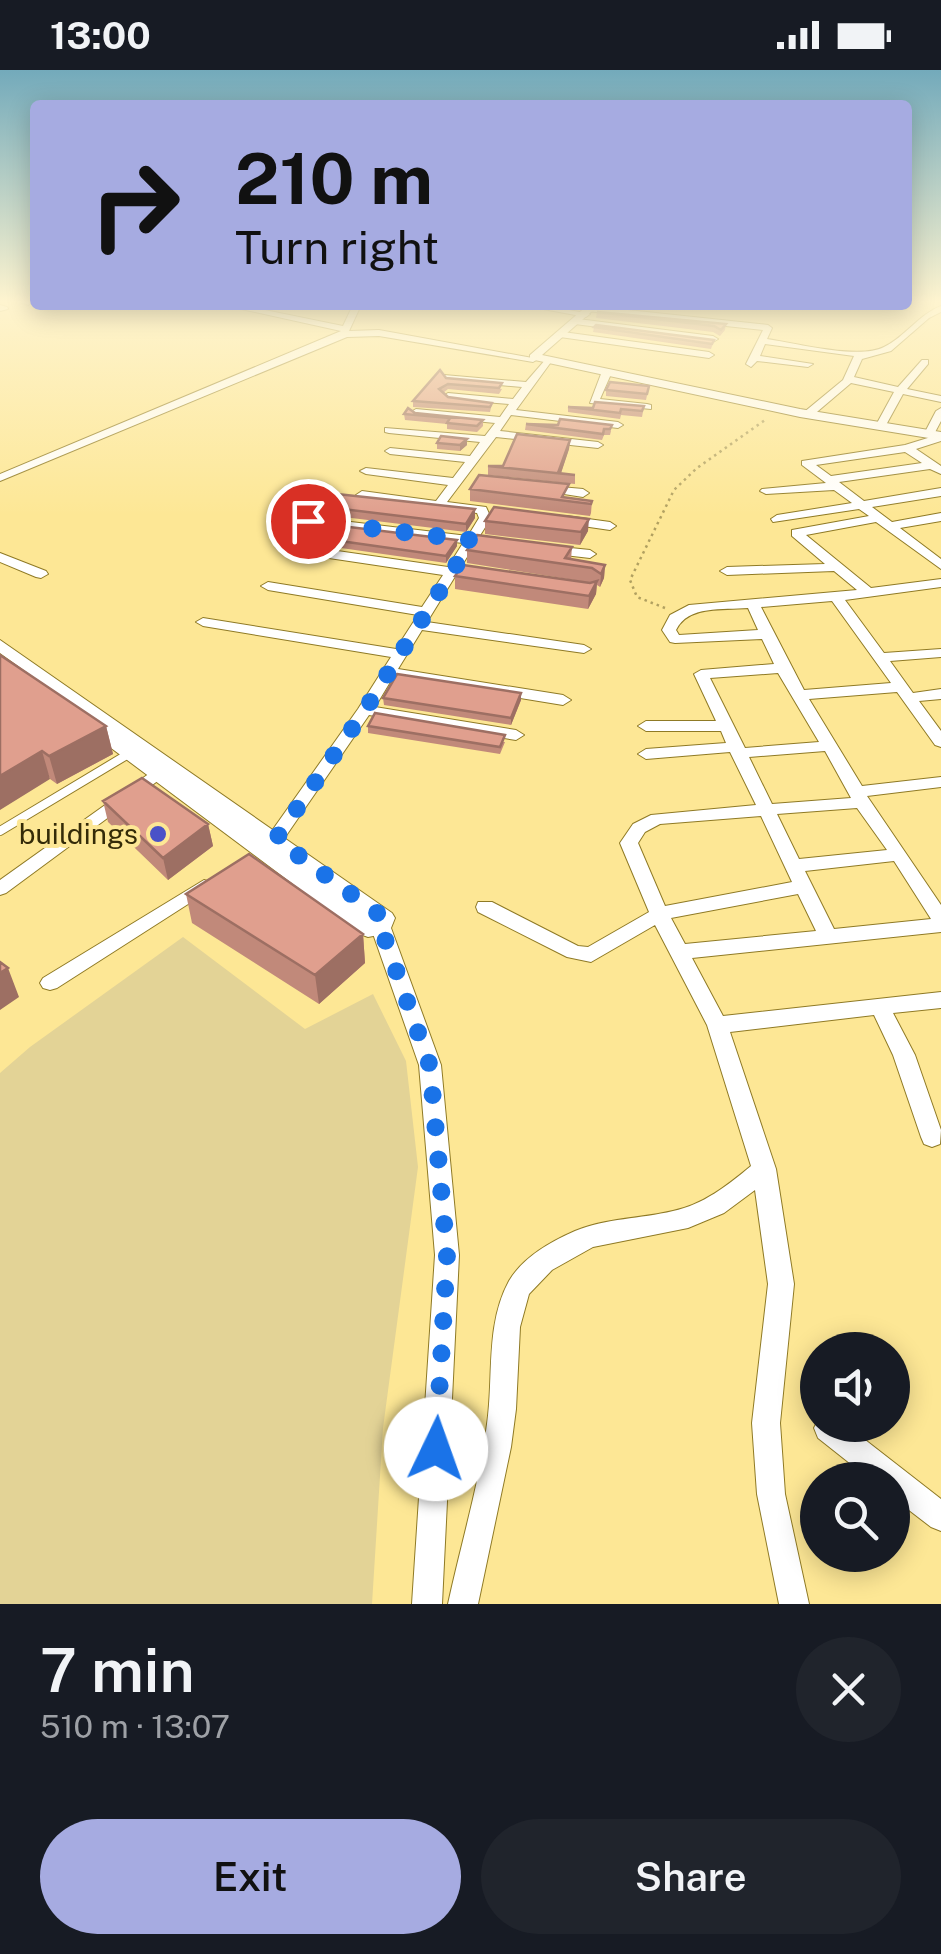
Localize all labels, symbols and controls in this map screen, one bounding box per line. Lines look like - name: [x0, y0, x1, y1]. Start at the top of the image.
- text: 13:00: [50, 13, 151, 58]
- text: 210 m: [235, 137, 433, 220]
- icon: right: [70, 140, 200, 270]
- text: Turn right: [235, 221, 439, 274]
- pin: [266, 479, 351, 564]
- icon: arrive: [281, 494, 336, 549]
- place label: buildings: [19, 817, 138, 850]
- marker: buildings: [147, 823, 169, 845]
- map controls: [800, 1332, 910, 1572]
- button: sound: [800, 1332, 910, 1442]
- position arrow: [384, 1397, 488, 1501]
- button: search: [800, 1462, 910, 1572]
- text: 7 min: [40, 1635, 195, 1706]
- button: close: [796, 1637, 901, 1742]
- text: 510 m · 13:07: [40, 1708, 230, 1745]
- button: Exit: [40, 1819, 461, 1934]
- button: Share: [481, 1819, 901, 1934]

